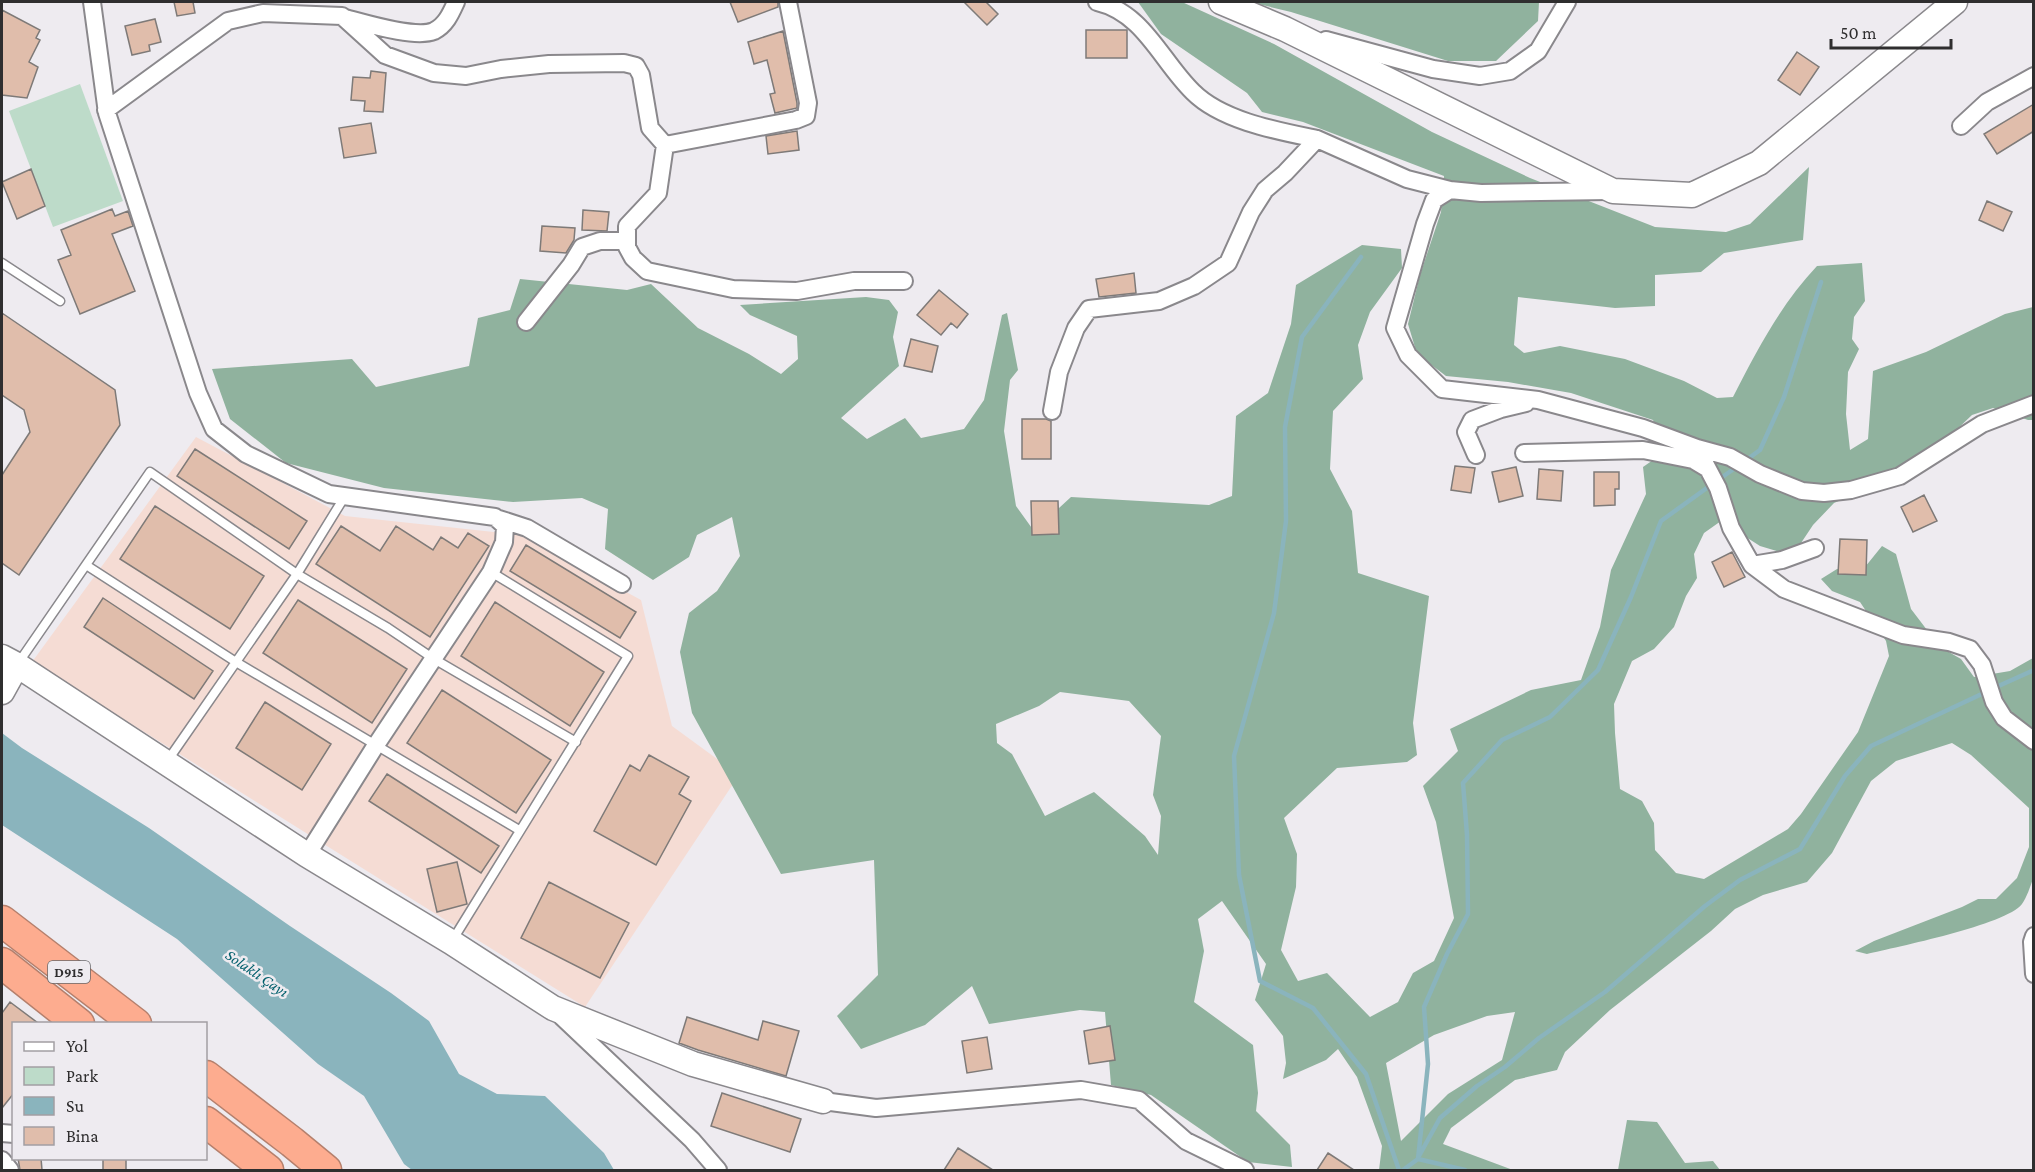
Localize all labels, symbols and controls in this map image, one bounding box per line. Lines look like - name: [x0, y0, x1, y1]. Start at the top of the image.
- scale bar: [1831, 12, 1951, 50]
- text: 50 m: [1840, 23, 1877, 43]
- water label: Solaklı Çayı: [222, 946, 292, 1001]
- road number: D915: [48, 961, 90, 983]
- legend: [12, 1022, 207, 1160]
- text: Yol: [66, 1036, 88, 1056]
- text: Park: [66, 1066, 98, 1086]
- text: Su: [66, 1096, 84, 1116]
- text: Bina: [66, 1126, 99, 1146]

